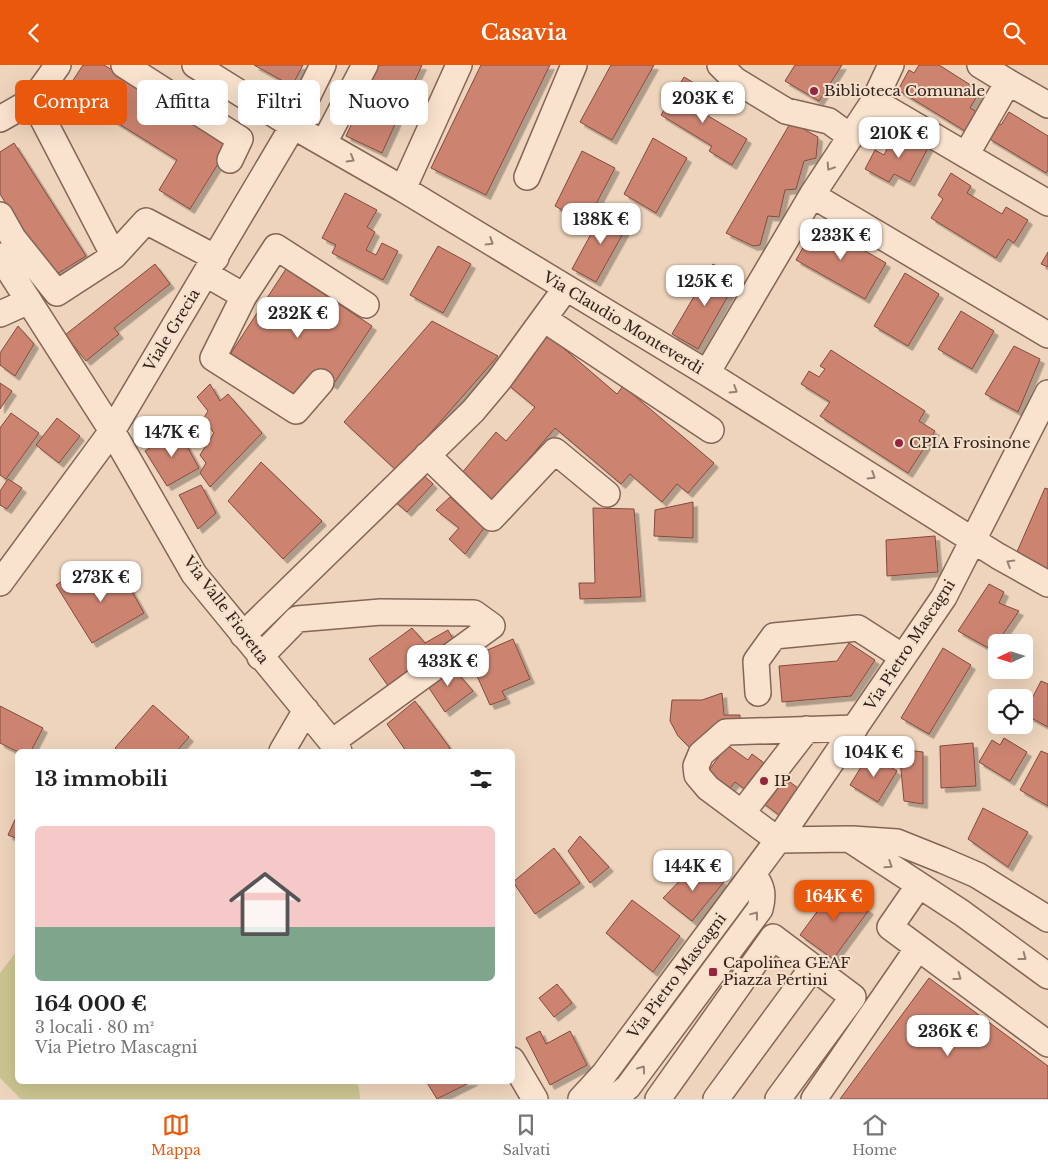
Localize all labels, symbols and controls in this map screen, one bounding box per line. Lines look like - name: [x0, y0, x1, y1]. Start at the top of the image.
- icon: back: [20, 19, 48, 47]
- text: Casavia: [481, 19, 567, 46]
- icon: search: [1000, 19, 1028, 47]
- chip: Compra: [15, 80, 127, 125]
- chip: Affitta: [137, 80, 228, 125]
- chip: Filtri: [238, 80, 320, 125]
- chip: Nuovo: [330, 80, 428, 125]
- place label: Biblioteca Comunale: [824, 81, 985, 100]
- pin: 203K €: [662, 82, 744, 124]
- marker: Biblioteca Comunale: [808, 85, 820, 97]
- text: 203K €: [672, 88, 734, 108]
- pin: 210K €: [858, 117, 940, 159]
- text: 210K €: [870, 123, 928, 143]
- one-way arrow: [345, 152, 354, 162]
- one-way arrow: [827, 162, 837, 171]
- pin: 138K €: [560, 203, 642, 245]
- text: 138K €: [573, 209, 629, 229]
- pin: 233K €: [800, 219, 882, 261]
- text: 233K €: [811, 225, 871, 245]
- one-way arrow: [485, 236, 494, 246]
- pin: 125K €: [664, 265, 746, 307]
- street label: Via Claudio Monteverdi: [539, 267, 707, 378]
- text: 125K €: [677, 271, 733, 291]
- street label: Viale Grecia: [139, 284, 204, 375]
- pin: 232K €: [257, 297, 339, 339]
- text: 232K €: [268, 303, 328, 323]
- one-way arrow: [729, 383, 738, 393]
- pin: 147K €: [131, 415, 213, 458]
- text: 147K €: [144, 422, 200, 442]
- place label: CPIA Frosinone: [909, 433, 1031, 452]
- marker: CPIA Frosinone: [893, 437, 905, 449]
- one-way arrow: [866, 470, 875, 479]
- street label: Via Valle Fioretta: [179, 551, 274, 668]
- one-way arrow: [1007, 559, 1016, 569]
- pin: 273K €: [60, 561, 142, 603]
- text: 273K €: [72, 567, 130, 587]
- street label: Via Pietro Mascagni: [860, 576, 959, 715]
- north arrow: [988, 634, 1032, 679]
- map controls: [988, 634, 1033, 734]
- pin: 433K €: [407, 645, 489, 687]
- text: 433K €: [418, 651, 478, 671]
- button: locate: [988, 689, 1033, 734]
- pin: 104K €: [833, 735, 915, 778]
- text: 104K €: [845, 742, 903, 762]
- icon: filters: [467, 765, 495, 793]
- text: 13 immobili: [35, 766, 168, 792]
- place label: IP: [774, 771, 791, 790]
- marker: IP: [758, 775, 770, 787]
- pin: 144K €: [652, 849, 734, 892]
- text: 144K €: [664, 856, 722, 876]
- icon: home: [220, 859, 310, 949]
- one-way arrow: [884, 859, 893, 868]
- pin: 164K €: [793, 879, 875, 922]
- text: 164K €: [805, 886, 863, 906]
- street label: Via Pietro Mascagni: [623, 909, 730, 1043]
- one-way arrow: [749, 911, 758, 921]
- one-way arrow: [1017, 951, 1027, 960]
- place label: Capolinea GEAF Piazza Pertini: [723, 953, 850, 989]
- marker: Capolinea GEAF Piazza Pertini: [707, 966, 719, 978]
- one-way arrow: [952, 971, 962, 980]
- text: 164 000 €: [35, 991, 147, 1017]
- pin: 236K €: [907, 1015, 989, 1057]
- text: 3 locali · 80 m²: [35, 1017, 154, 1037]
- text: 236K €: [918, 1021, 978, 1041]
- text: Via Pietro Mascagni: [35, 1037, 197, 1057]
- one-way arrow: [636, 1066, 644, 1075]
- tab: Mappa: [151, 1111, 201, 1159]
- tab: Salvati: [503, 1111, 550, 1159]
- tab: Home: [852, 1111, 897, 1159]

